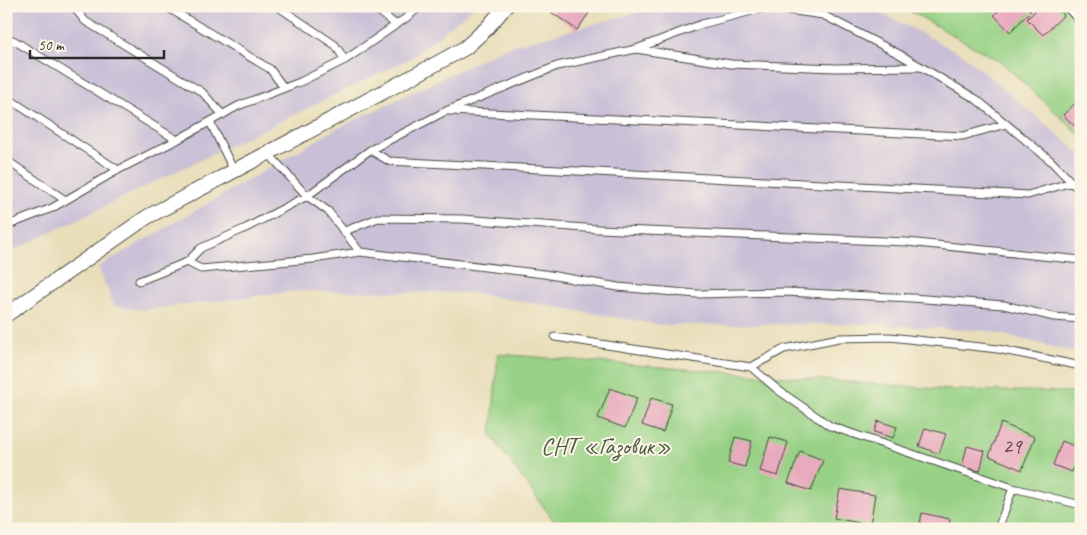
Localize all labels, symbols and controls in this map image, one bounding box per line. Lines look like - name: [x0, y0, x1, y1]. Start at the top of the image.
- scale bar: [30, 28, 164, 60]
- text: 50 m: [38, 36, 65, 55]
- park label: СНТ «Газовик»: [541, 431, 671, 462]
- house number: 29: [1003, 433, 1023, 459]

